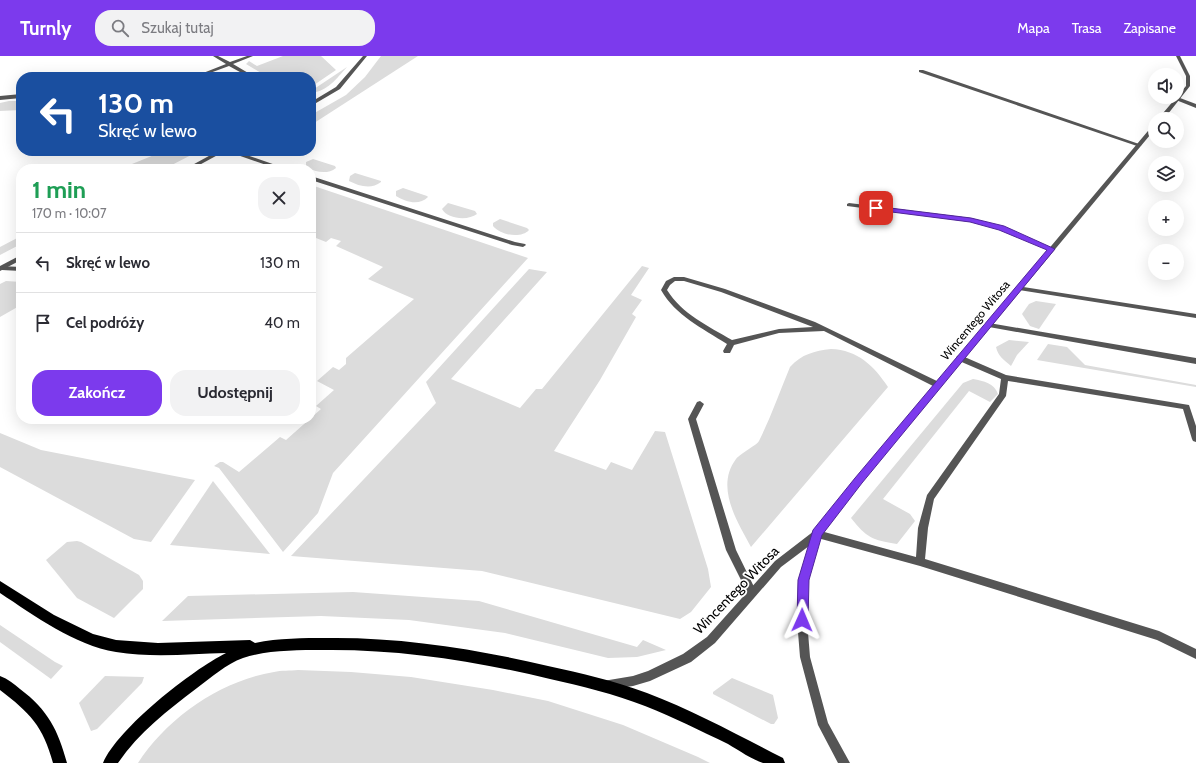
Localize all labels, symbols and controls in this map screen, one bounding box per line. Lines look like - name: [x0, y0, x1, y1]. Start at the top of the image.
- search box: [95, 10, 375, 46]
- text: Turnly: [20, 17, 71, 40]
- icon: search: [109, 17, 131, 39]
- text: Szukaj tutaj: [141, 19, 214, 37]
- text: Mapa: [1017, 19, 1050, 37]
- text: Trasa: [1072, 19, 1101, 37]
- text: Zapisane: [1123, 19, 1176, 37]
- map controls: [1148, 68, 1184, 280]
- button: sound: [1148, 68, 1184, 104]
- text: 130 m: [98, 86, 174, 120]
- icon: left: [32, 88, 84, 140]
- button: search: [1148, 112, 1184, 148]
- text: Skręć w lewo: [98, 120, 197, 142]
- button: layers: [1148, 156, 1184, 192]
- text: 1 min: [32, 175, 86, 204]
- button: close: [258, 177, 300, 219]
- pin: [859, 191, 893, 225]
- icon: arrive: [865, 197, 887, 219]
- button: +: [1148, 200, 1184, 236]
- text: 170 m · 10:07: [32, 205, 107, 221]
- button: −: [1148, 244, 1184, 280]
- icon: left: [32, 252, 54, 274]
- text: Skręć w lewo: [66, 254, 150, 272]
- text: 130 m: [260, 254, 300, 272]
- street label: Wincentego Witosa: [937, 277, 1013, 363]
- icon: arrive: [32, 312, 54, 334]
- text: Cel podróży: [66, 314, 144, 332]
- text: 40 m: [264, 314, 300, 332]
- button: Zakończ: [32, 370, 162, 416]
- button: Udostępnij: [170, 370, 300, 416]
- street label: Wincentego Witosa: [689, 542, 783, 638]
- position arrow: [781, 599, 823, 641]

